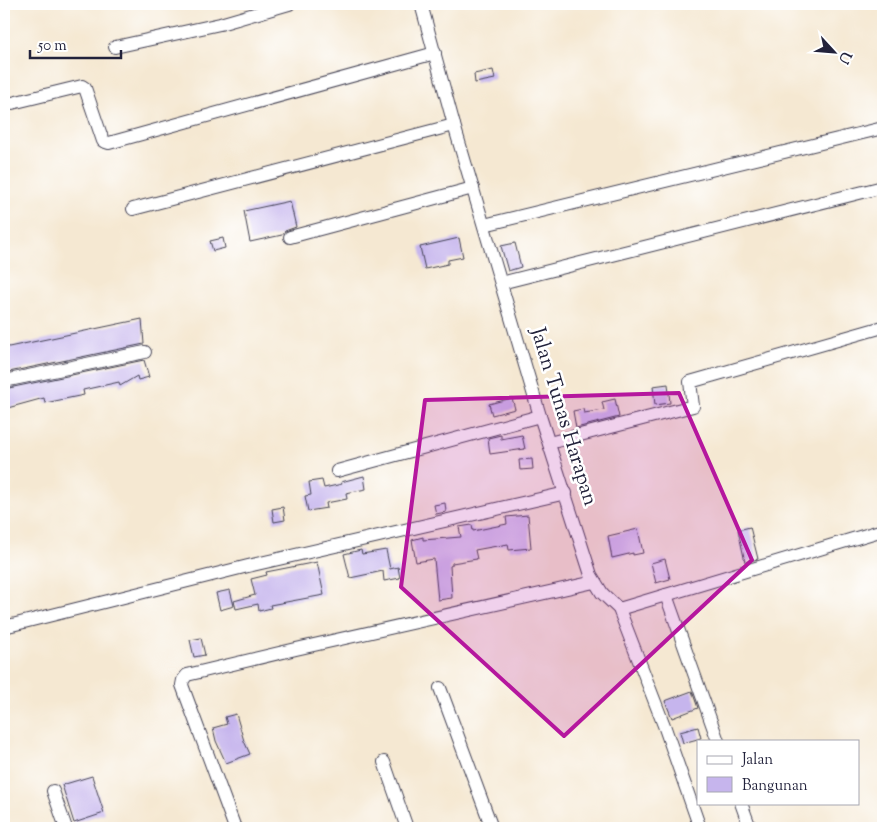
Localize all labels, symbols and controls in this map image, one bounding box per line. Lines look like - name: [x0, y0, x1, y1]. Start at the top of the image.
- scale bar: [30, 28, 121, 60]
- north arrow: [810, 28, 860, 78]
- text: 50 m: [37, 36, 67, 57]
- text: U: [832, 47, 855, 67]
- street label: Jalan Tunas Harapan: [521, 323, 604, 510]
- legend: [697, 740, 860, 804]
- text: Jalan: [741, 750, 773, 771]
- text: Bangunan: [742, 776, 808, 797]

